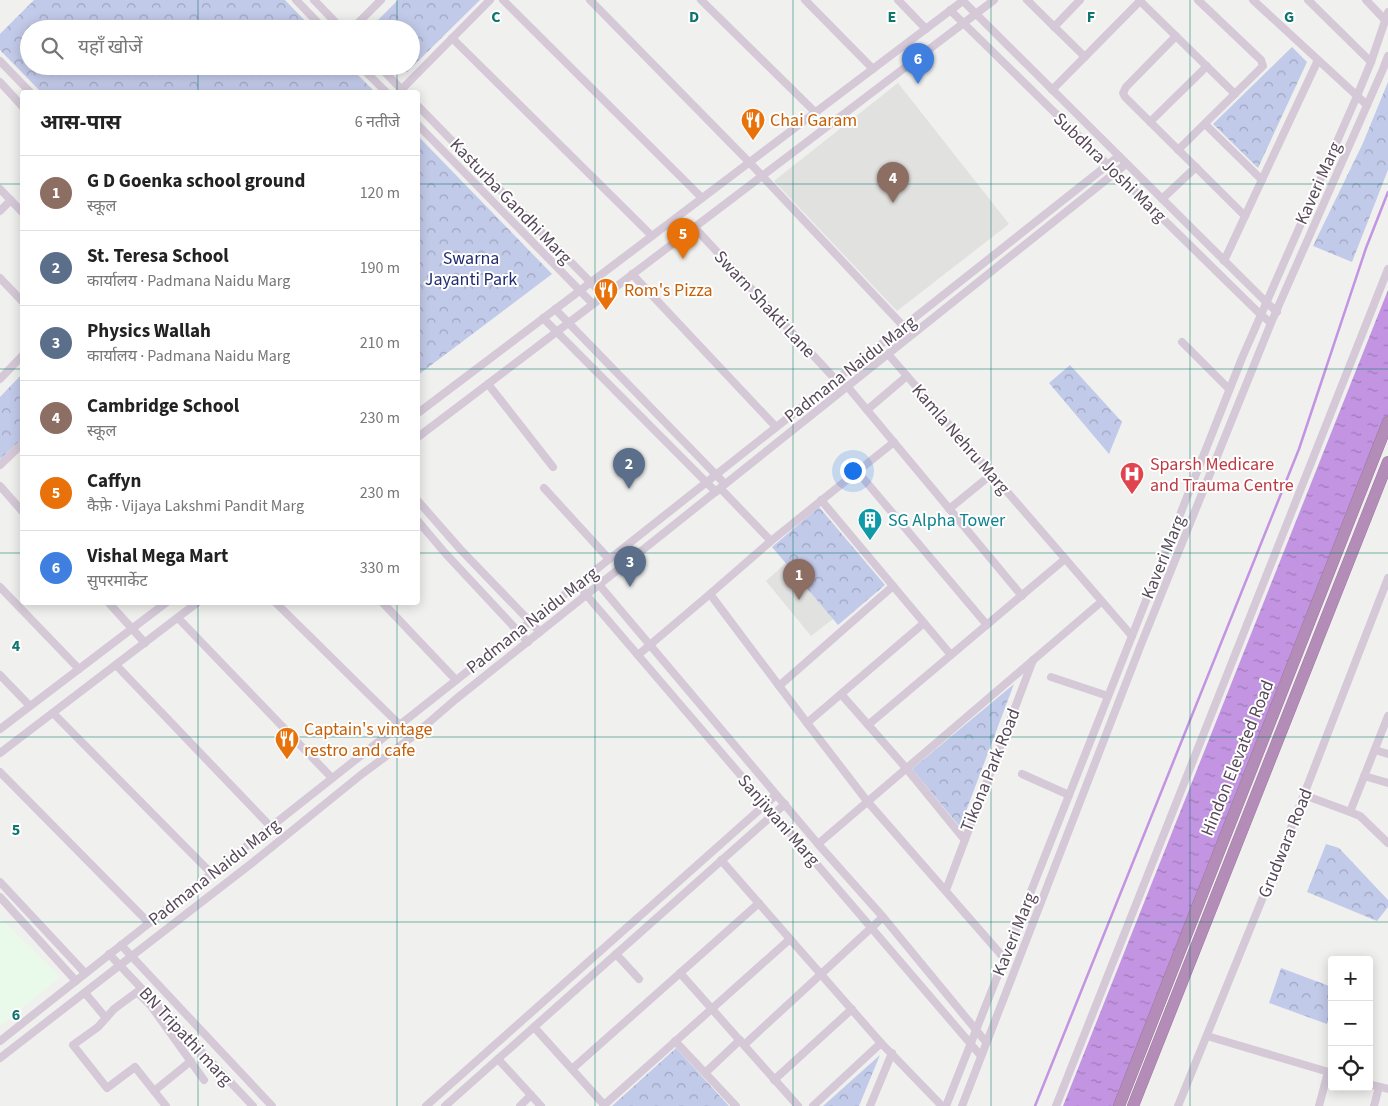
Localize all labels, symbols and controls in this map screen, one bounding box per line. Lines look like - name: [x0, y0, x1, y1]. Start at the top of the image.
- text: C: [491, 6, 501, 28]
- text: D: [689, 6, 699, 28]
- text: E: [888, 6, 896, 28]
- text: F: [1087, 6, 1095, 28]
- text: G: [1284, 6, 1294, 28]
- search box: [20, 20, 420, 75]
- icon: search: [38, 34, 66, 62]
- text: यहाँ खोजें: [78, 34, 142, 61]
- pin: 6: [902, 43, 934, 84]
- text: आस-पास: [40, 107, 121, 137]
- restaurant icon: Chai Garam: [740, 107, 766, 141]
- street label: Subdhra Joshi Marg: [1048, 107, 1172, 228]
- place label: Chai Garam: [770, 108, 857, 133]
- text: 6 नतीजे: [355, 111, 400, 133]
- street label: Kasturba Gandhi Marg: [444, 133, 577, 270]
- street label: Kaveri Marg: [1289, 138, 1348, 229]
- pin: 4: [877, 162, 909, 203]
- text: G D Goenka school ground: [87, 168, 305, 195]
- text: 1: [52, 182, 60, 204]
- text: 120 m: [360, 182, 400, 204]
- text: स्कूल: [87, 195, 116, 217]
- pin: 5: [667, 218, 699, 259]
- text: St. Teresa School: [87, 243, 229, 270]
- street label: Swarn Shakti Lane: [708, 245, 821, 364]
- park label: Swarna Jayanti Park: [425, 246, 517, 292]
- text: 2: [52, 257, 60, 279]
- text: 190 m: [360, 257, 400, 279]
- text: कार्यालय · Padmana Naidu Marg: [87, 270, 290, 292]
- restaurant icon: Rom's Pizza: [593, 277, 619, 311]
- place label: Rom's Pizza: [624, 278, 713, 303]
- street label: Padmana Naidu Marg: [779, 310, 921, 429]
- text: Physics Wallah: [87, 318, 211, 345]
- text: 3: [52, 332, 60, 354]
- text: 210 m: [360, 332, 400, 354]
- text: कार्यालय · Padmana Naidu Marg: [87, 345, 290, 367]
- street label: Kamla Nehru Marg: [906, 379, 1016, 500]
- text: Cambridge School: [87, 393, 239, 420]
- text: 4: [52, 407, 60, 429]
- text: 230 m: [360, 407, 400, 429]
- text: स्कूल: [87, 420, 116, 442]
- pin: 2: [613, 448, 645, 489]
- place label: Sparsh Medicare and Trauma Centre: [1150, 452, 1294, 498]
- your location: [840, 458, 866, 484]
- hospital icon: Sparsh Medicare and Trauma Centre: [1119, 461, 1145, 495]
- text: Caffyn: [87, 468, 141, 495]
- text: 5: [52, 482, 60, 504]
- text: 230 m: [360, 482, 400, 504]
- text: कैफ़े · Vijaya Lakshmi Pandit Marg: [87, 495, 304, 517]
- building icon: SG Alpha Tower: [857, 507, 883, 541]
- place label: SG Alpha Tower: [888, 508, 1006, 533]
- street label: Kaveri Marg: [1135, 512, 1192, 603]
- text: Vishal Mega Mart: [87, 543, 228, 570]
- pin: 3: [614, 546, 646, 587]
- text: 6: [52, 557, 60, 579]
- text: 330 m: [360, 557, 400, 579]
- pin: 1: [783, 559, 815, 600]
- street label: Padmana Naidu Marg: [461, 561, 603, 680]
- text: सुपरमार्केट: [87, 570, 148, 592]
- text: 4: [12, 635, 21, 657]
- street label: Hindon Elevated Road: [1195, 676, 1280, 840]
- street label: Tikona Park Road: [954, 705, 1027, 836]
- place label: Captain's vintage restro and cafe: [304, 717, 433, 763]
- restaurant icon: Captain's vintage restro and cafe: [274, 726, 300, 760]
- street label: Sanjiwani Marg: [732, 769, 826, 872]
- street label: Grudwara Road: [1252, 785, 1319, 902]
- street label: Padmana Naidu Marg: [143, 813, 285, 932]
- text: 5: [12, 819, 20, 841]
- street label: Kaveri Marg: [986, 889, 1043, 980]
- map controls: [1328, 956, 1373, 1091]
- button: +: [1328, 956, 1373, 1001]
- street label: BN Tripathi marg: [133, 981, 238, 1091]
- button: −: [1328, 1001, 1373, 1046]
- text: 6: [12, 1004, 20, 1026]
- button: locate: [1328, 1046, 1373, 1091]

